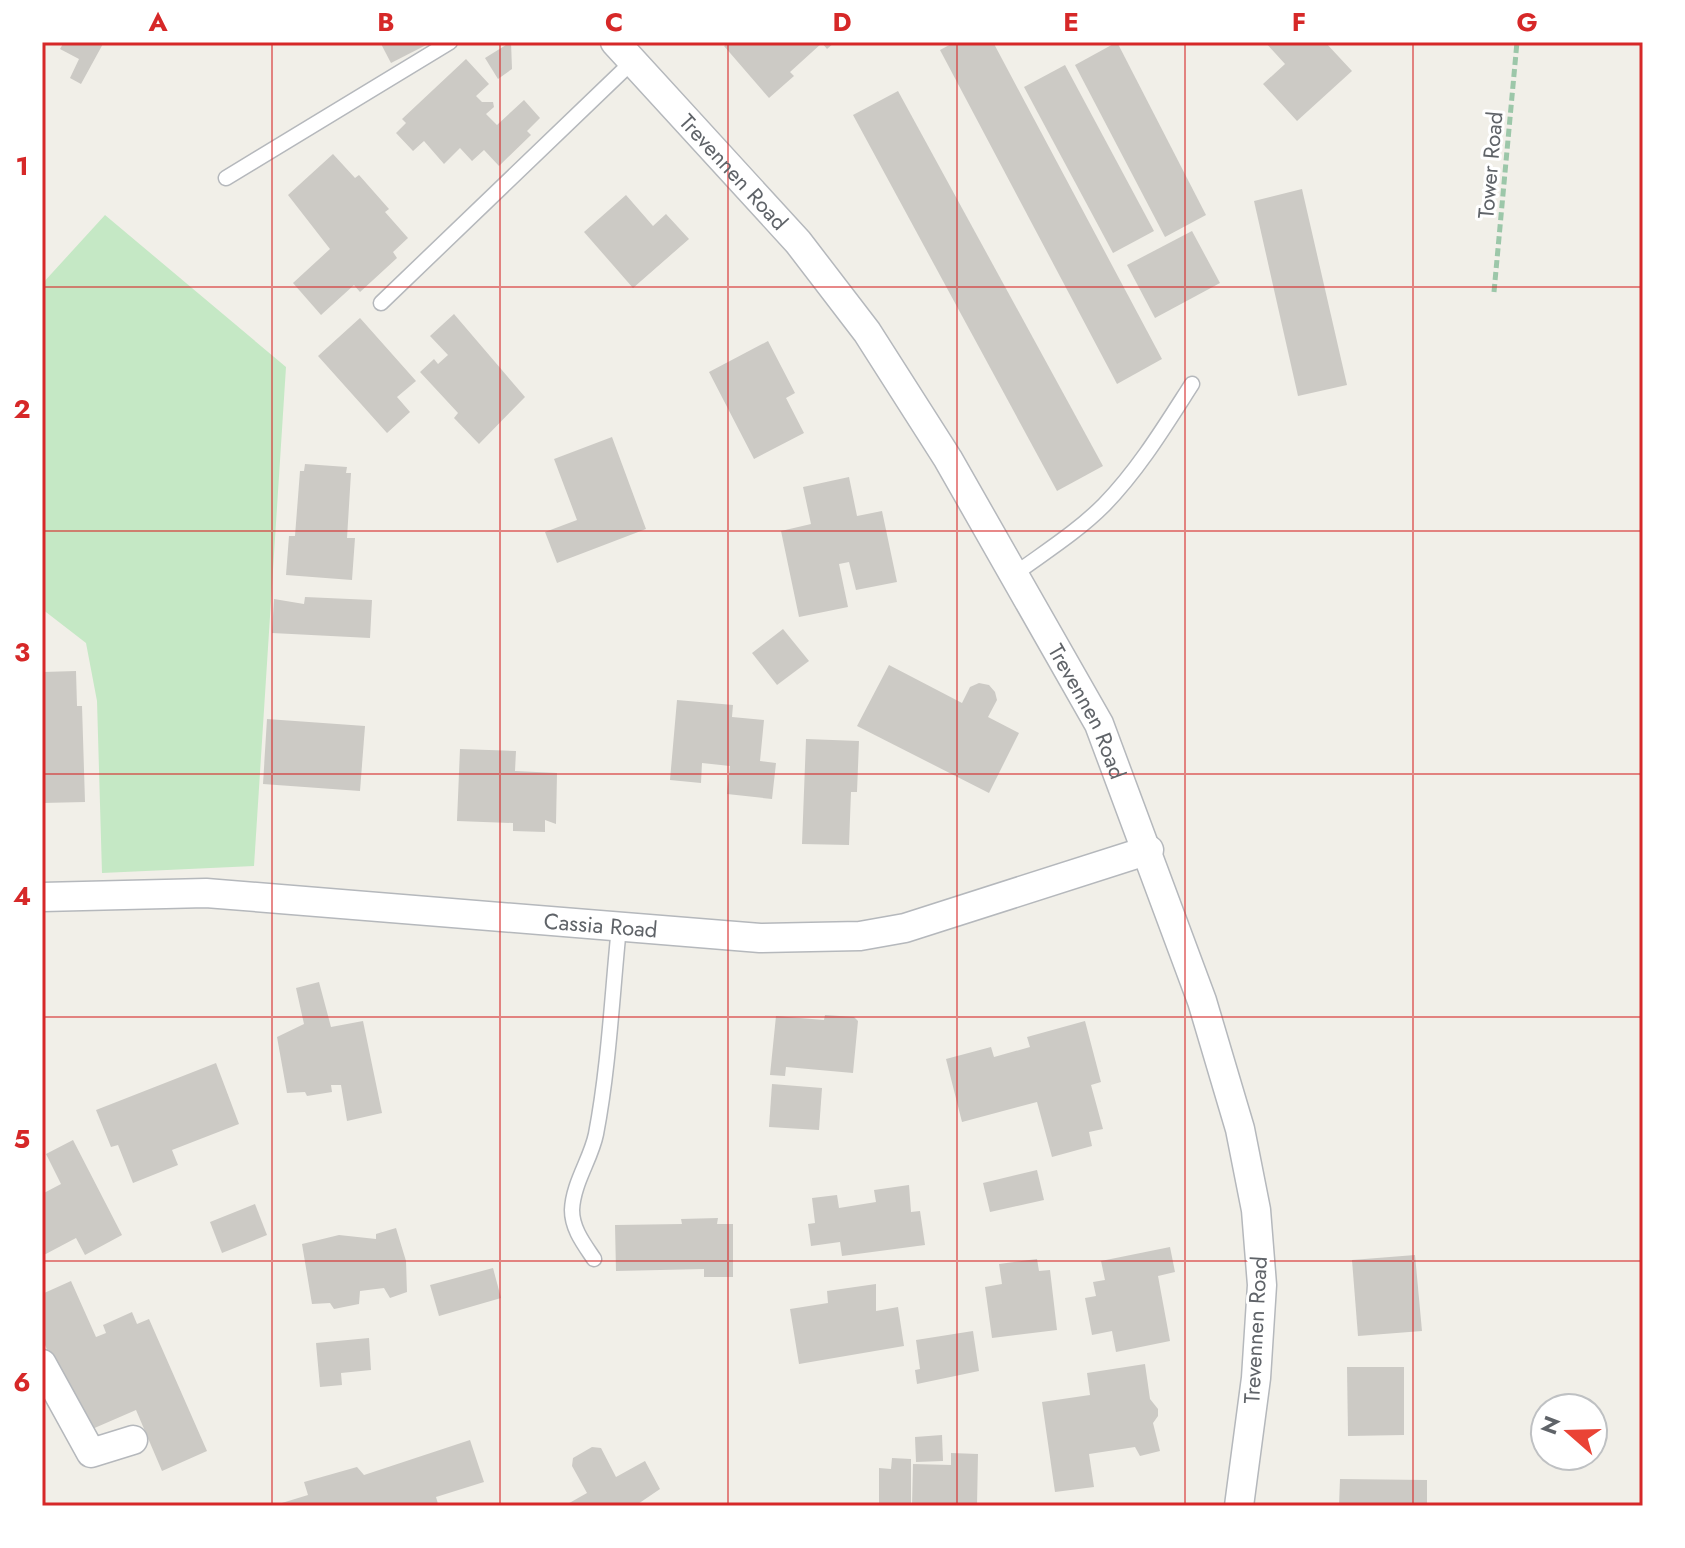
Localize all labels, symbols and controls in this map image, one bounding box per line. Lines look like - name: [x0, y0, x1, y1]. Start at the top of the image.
- text: A: [147, 3, 168, 41]
- text: B: [377, 3, 395, 41]
- text: C: [605, 3, 623, 41]
- text: D: [832, 3, 852, 41]
- text: E: [1063, 3, 1079, 41]
- text: F: [1292, 3, 1306, 41]
- text: G: [1516, 3, 1538, 41]
- street label: Trevennen Road: [672, 107, 795, 237]
- street label: Tower Road: [1469, 110, 1511, 220]
- text: 1: [15, 147, 29, 185]
- text: 2: [13, 390, 31, 428]
- text: 3: [14, 633, 30, 671]
- street label: Trevennen Road: [1041, 638, 1134, 784]
- text: 4: [13, 877, 31, 915]
- street label: Cassia Road: [543, 905, 659, 946]
- text: 5: [14, 1120, 30, 1158]
- street label: Trevennen Road: [1235, 1256, 1275, 1404]
- text: 6: [13, 1363, 31, 1401]
- north arrow: [1529, 1392, 1609, 1472]
- text: N: [1532, 1411, 1568, 1439]

